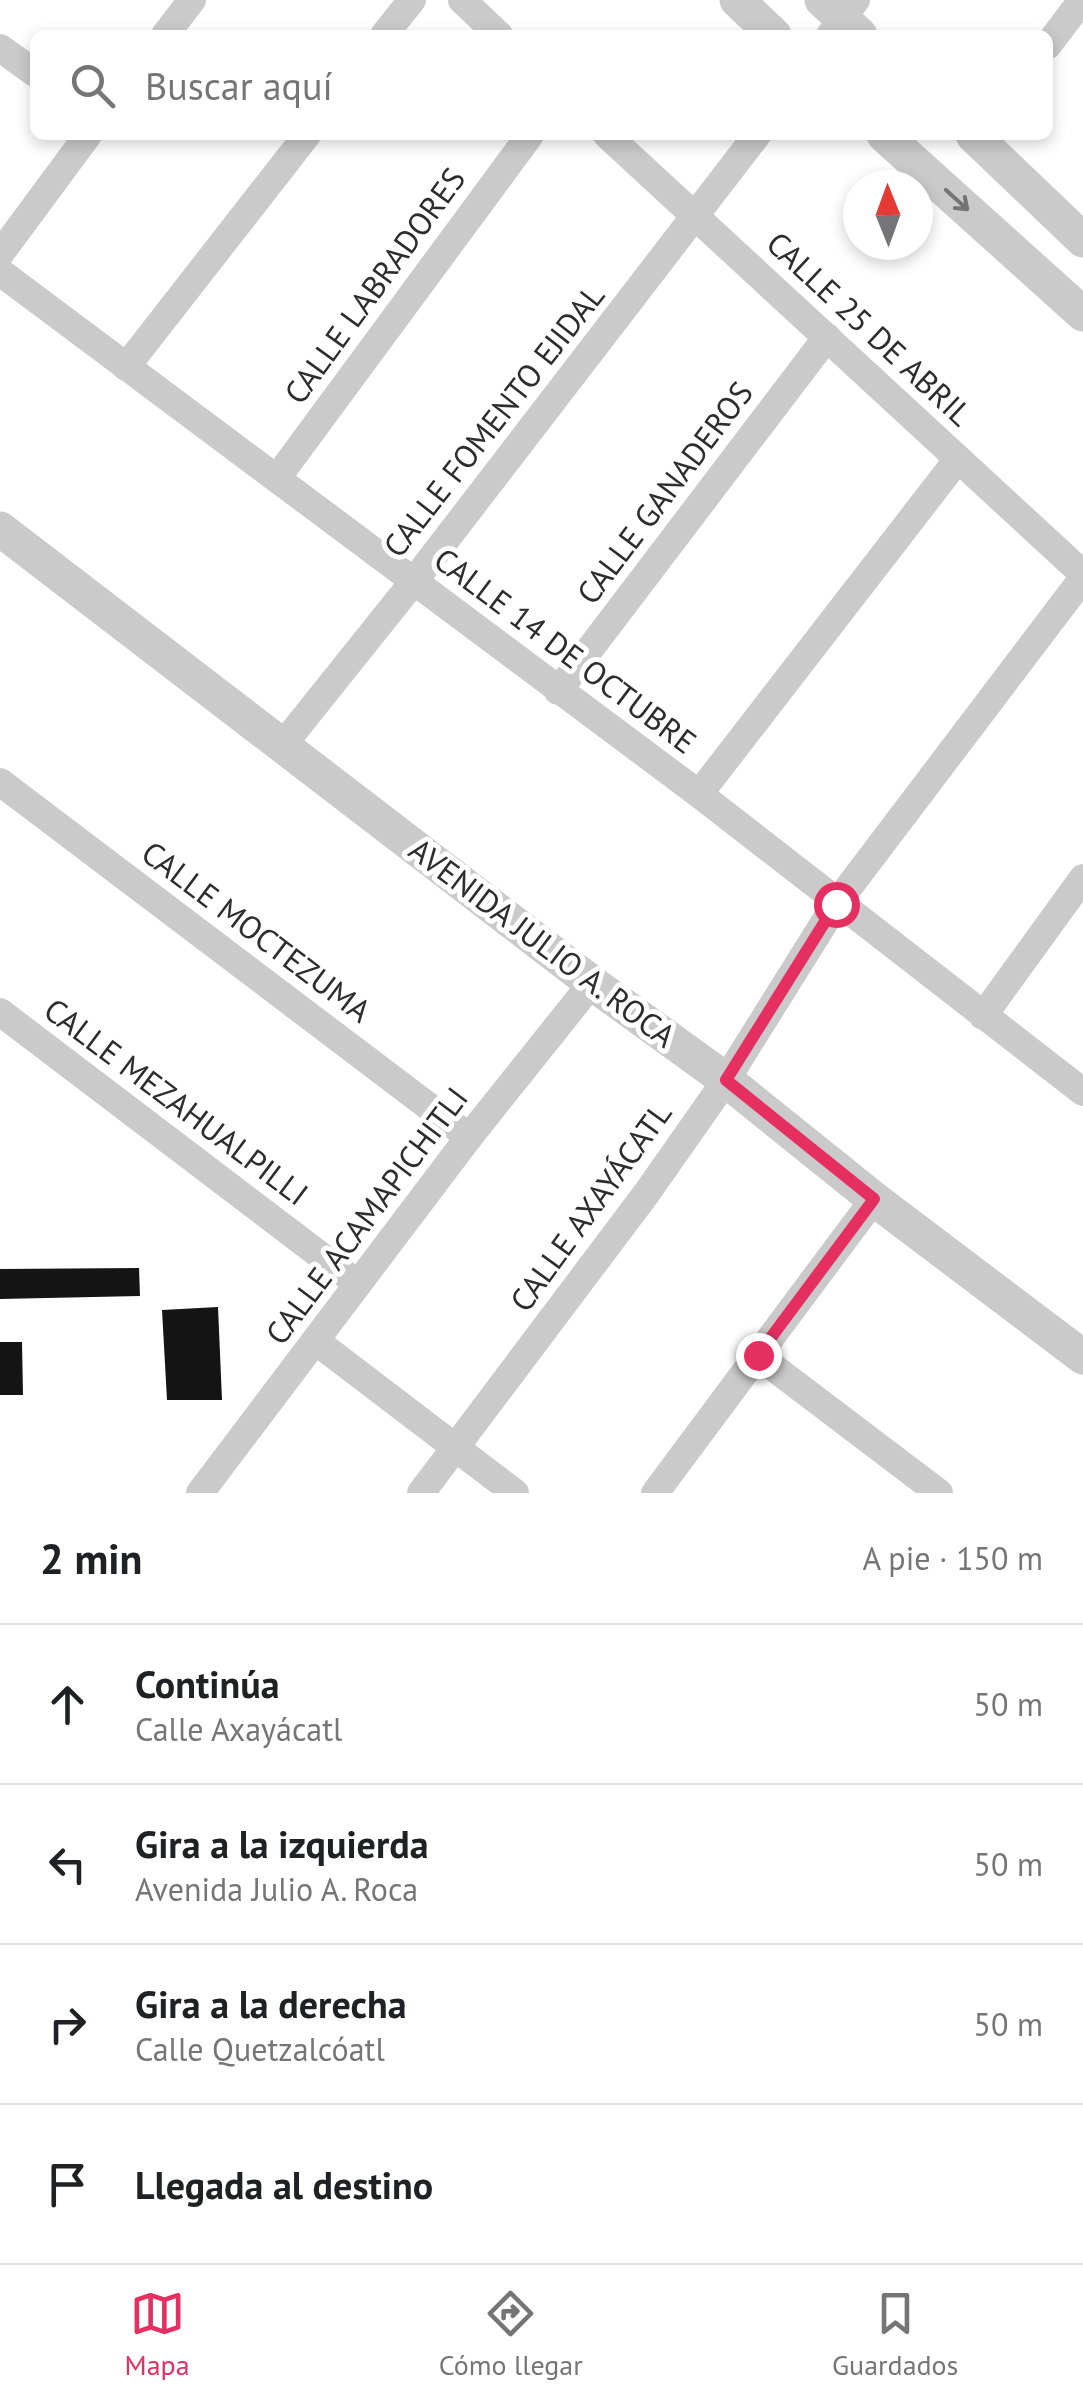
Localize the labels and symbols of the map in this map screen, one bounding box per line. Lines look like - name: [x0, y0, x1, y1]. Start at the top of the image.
- street label: CALLE LABRADORES: [274, 159, 474, 412]
- north arrow: [843, 170, 933, 260]
- one-way arrow: [944, 189, 969, 212]
- street label: CALLE 25 DE ABRIL: [758, 222, 981, 434]
- street label: CALLE FOMENTO EJIDAL: [373, 275, 613, 565]
- street label: CALLE GANADEROS: [567, 373, 762, 612]
- street label: CALLE 14 DE OCTUBRE: [426, 538, 705, 763]
- street label: AVENIDA JULIO A. ROCA: [401, 828, 684, 1056]
- street label: CALLE MOCTEZUMA: [133, 831, 380, 1031]
- route start: [814, 882, 860, 928]
- street label: CALLE MEZAHUALPILLI: [36, 988, 317, 1214]
- street label: CALLE ACAMAPICHITLI: [256, 1078, 477, 1353]
- street label: CALLE AXAYÁCATL: [500, 1093, 680, 1319]
- route end: [736, 1333, 782, 1379]

